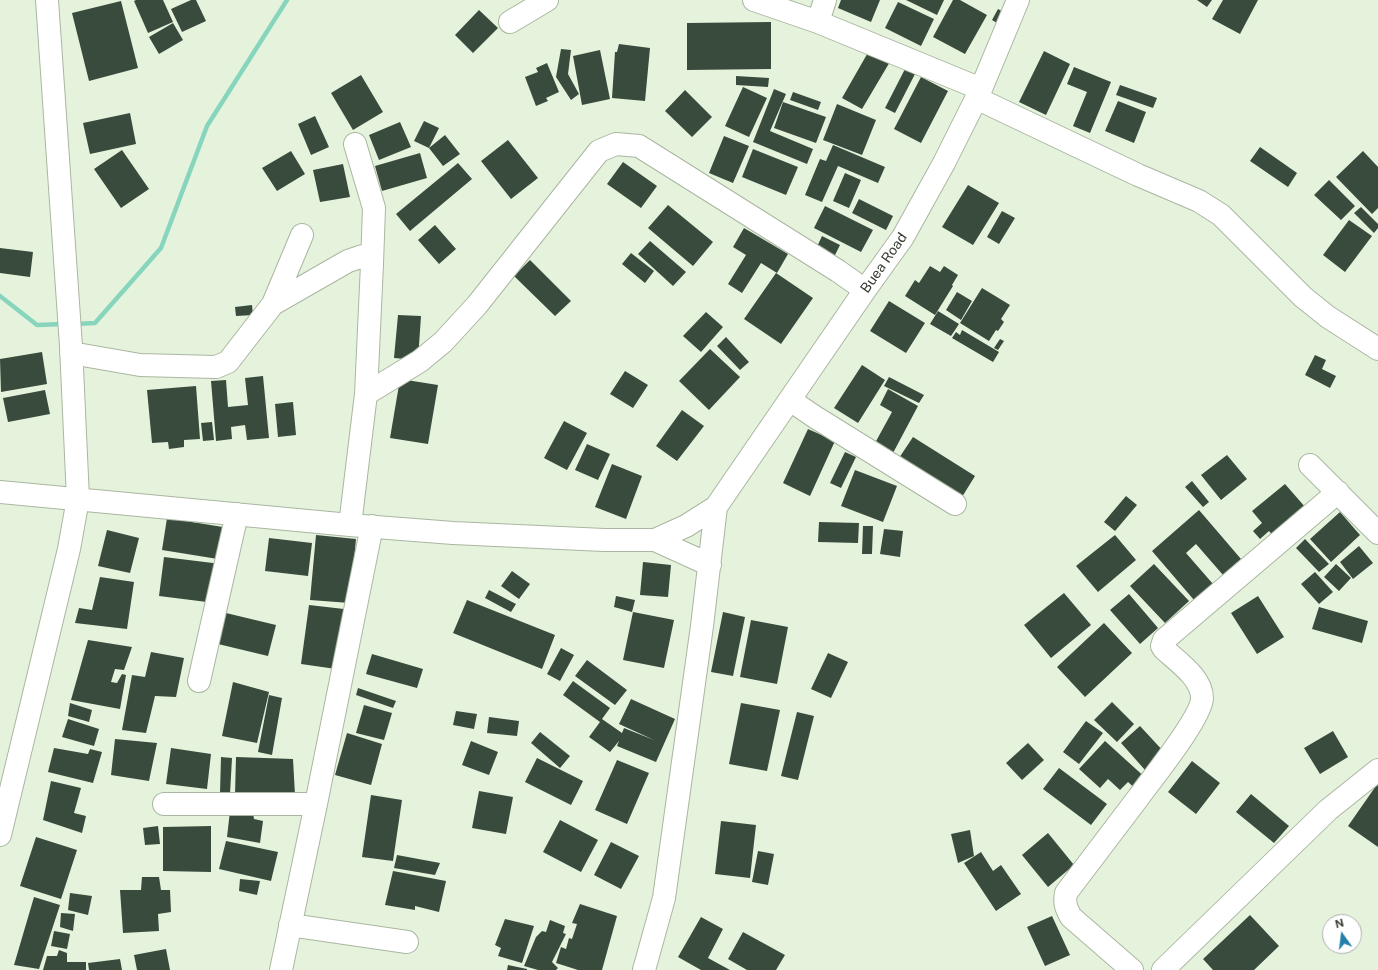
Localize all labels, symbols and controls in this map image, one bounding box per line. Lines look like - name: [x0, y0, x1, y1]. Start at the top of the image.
- street label: Buea Road: [857, 230, 911, 296]
- north arrow: [1322, 914, 1362, 954]
- text: N: [1334, 916, 1345, 930]

